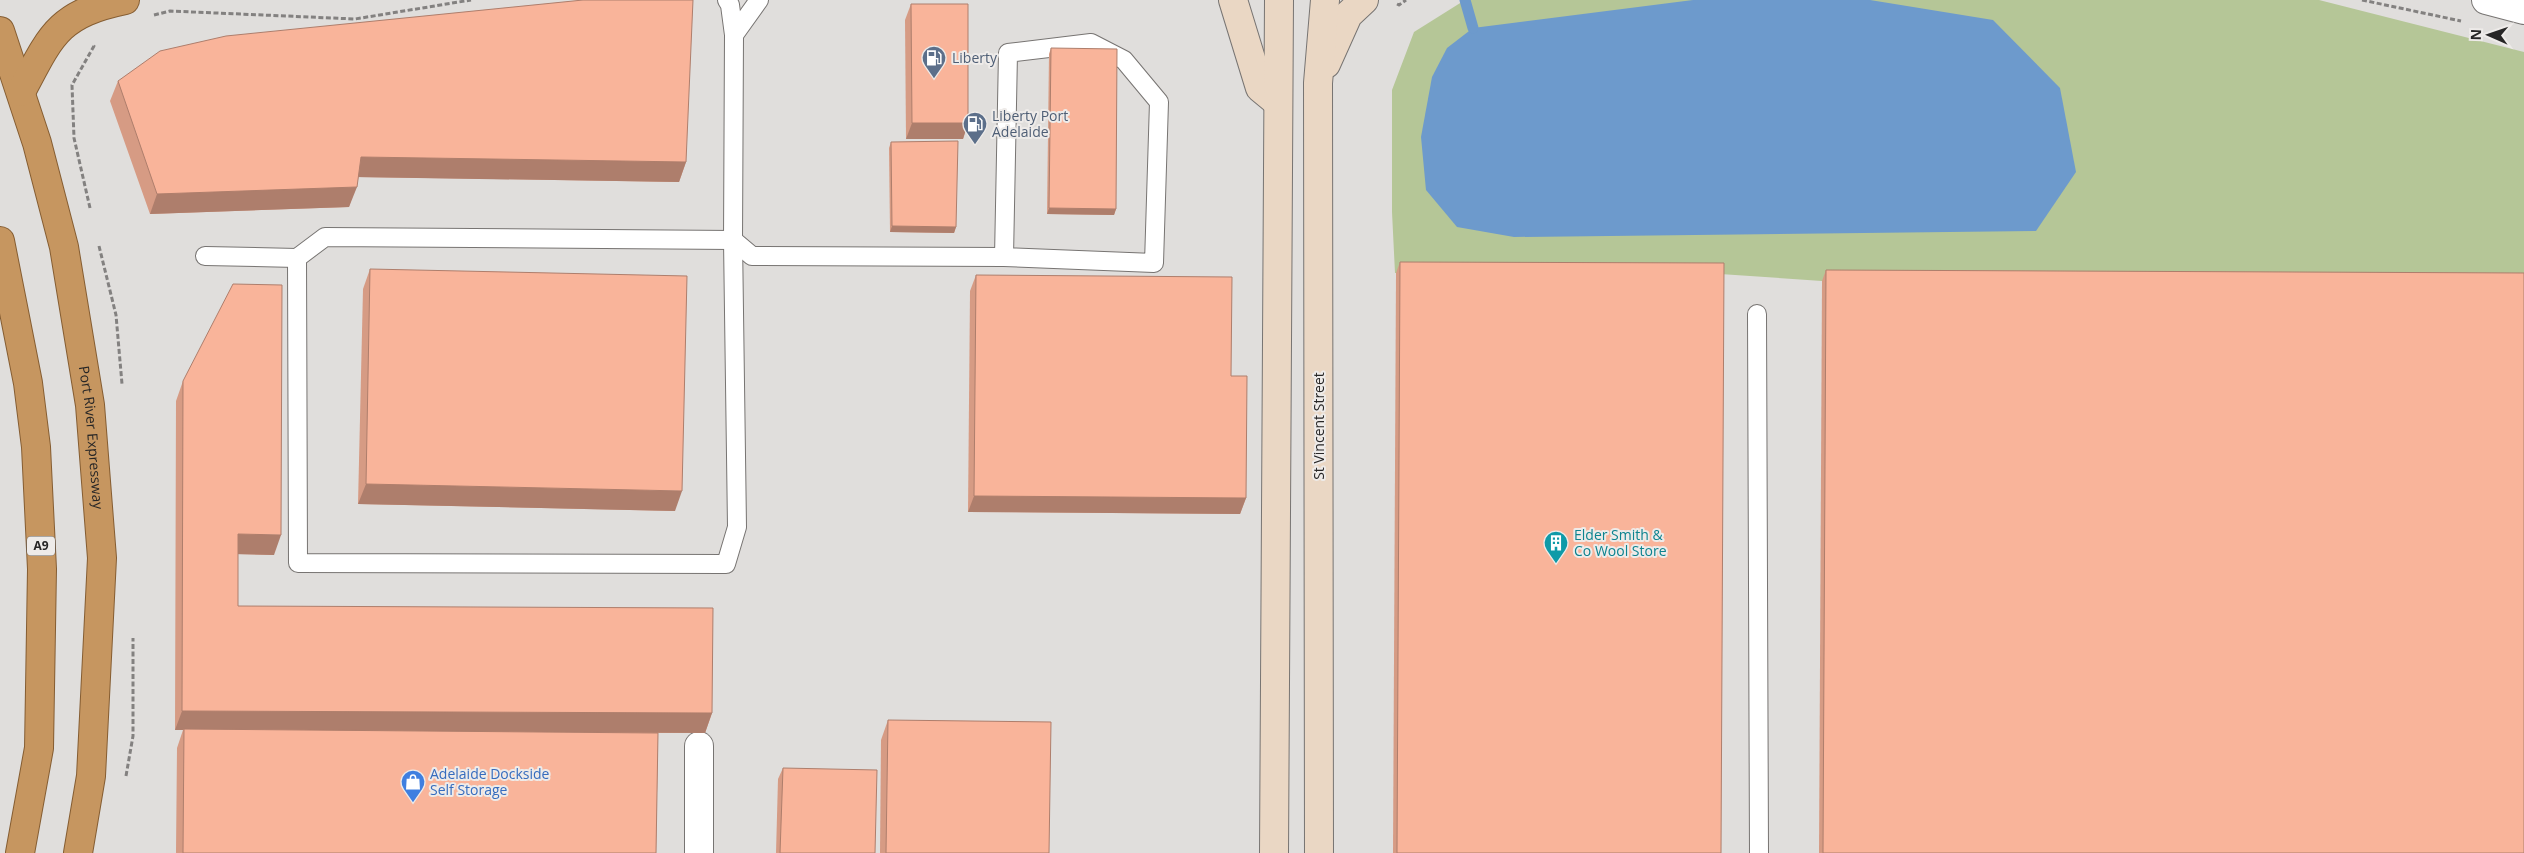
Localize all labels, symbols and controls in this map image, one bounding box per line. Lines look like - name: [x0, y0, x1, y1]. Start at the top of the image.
- north arrow: [2464, 10, 2514, 60]
- text: N: [2466, 29, 2485, 41]
- fuel station icon: Liberty: [921, 45, 947, 79]
- place label: Liberty: [952, 48, 998, 67]
- place label: Liberty Port Adelaide: [992, 106, 1068, 141]
- fuel station icon: Liberty Port Adelaide: [962, 111, 988, 145]
- street label: Port River Expressway: [75, 364, 108, 511]
- street label: St Vincent Street: [1309, 372, 1328, 480]
- place label: Elder Smith & Co Wool Store: [1574, 525, 1667, 560]
- building icon: Elder Smith & Co Wool Store: [1543, 530, 1569, 564]
- road number: A9: [27, 536, 55, 556]
- place label: Adelaide Dockside Self Storage: [430, 764, 550, 799]
- shop icon: Adelaide Dockside Self Storage: [400, 769, 426, 803]

